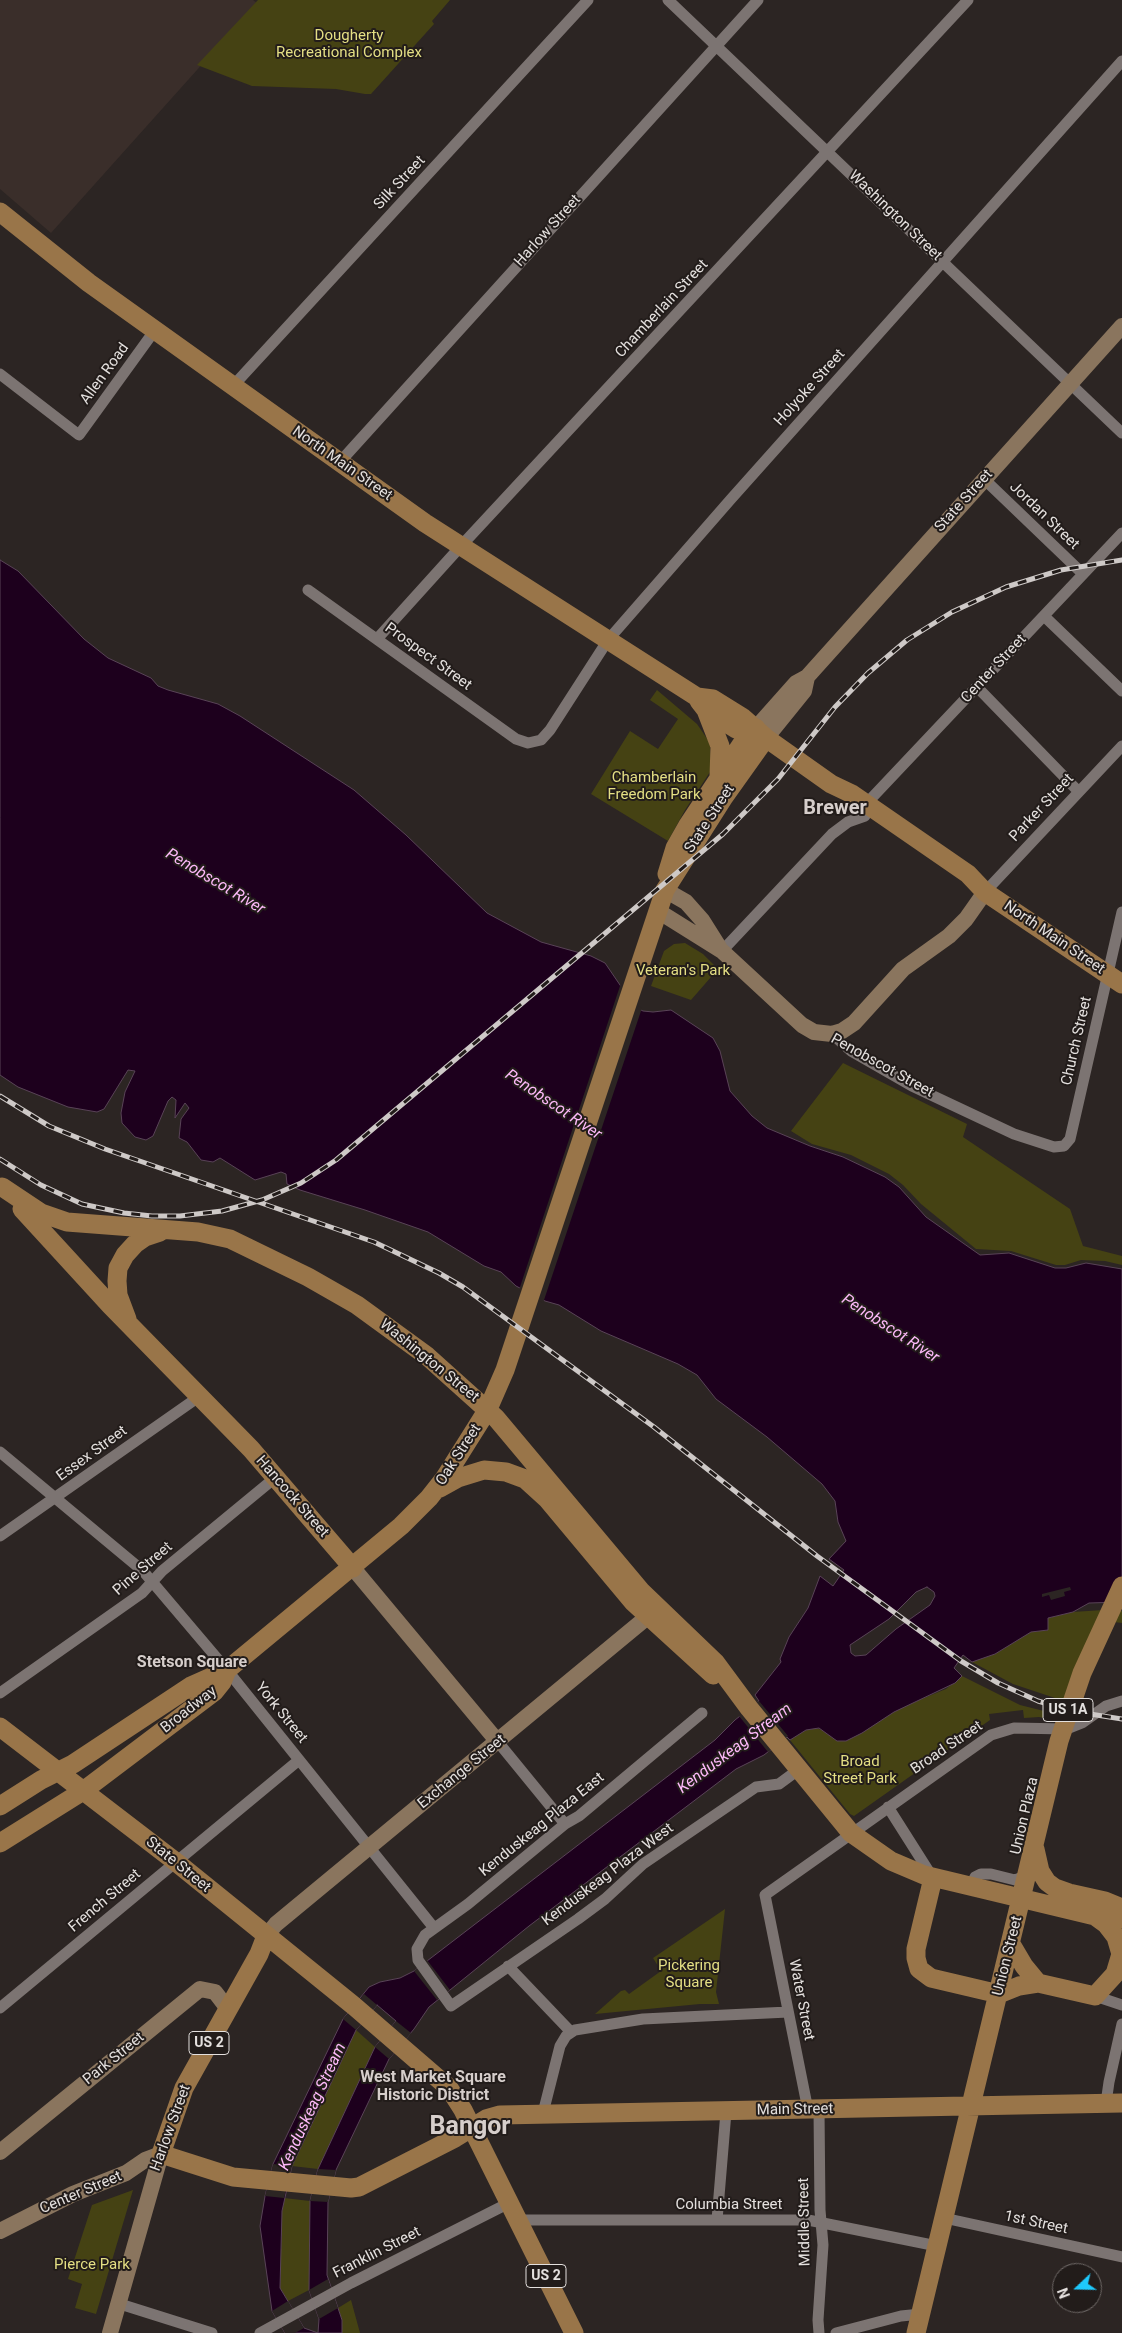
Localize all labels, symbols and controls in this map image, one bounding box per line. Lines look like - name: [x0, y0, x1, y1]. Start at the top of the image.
- park label: Dougherty Recreational Complex: [276, 27, 422, 62]
- street label: Silk Street: [371, 152, 429, 214]
- street label: Washington Street: [845, 167, 945, 265]
- street label: Harlow Street: [511, 191, 585, 271]
- street label: Chamberlain Street: [612, 256, 712, 362]
- street label: Allen Road: [77, 340, 133, 408]
- street label: Holyoke Street: [771, 346, 849, 430]
- street label: North Main Street: [288, 423, 396, 505]
- street label: State Street: [931, 466, 997, 536]
- street label: Jordan Street: [1005, 478, 1083, 554]
- street label: Prospect Street: [381, 619, 475, 695]
- street label: Center Street: [958, 631, 1030, 707]
- park label: Chamberlain Freedom Park: [607, 769, 701, 804]
- street label: Parker Street: [1006, 770, 1078, 846]
- street label: State Street: [681, 781, 739, 857]
- district label: Brewer: [803, 797, 867, 821]
- water label: Penobscot River: [162, 845, 268, 919]
- street label: North Main Street: [1000, 898, 1108, 978]
- park label: Veteran's Park: [636, 962, 730, 980]
- street label: Church Street: [1058, 995, 1096, 1087]
- street label: Penobscot Street: [827, 1030, 937, 1102]
- water label: Penobscot River: [501, 1066, 605, 1144]
- water label: Penobscot River: [838, 1290, 942, 1368]
- street label: Washington Street: [376, 1315, 482, 1407]
- street label: Oak Street: [433, 1421, 485, 1489]
- street label: Essex Street: [53, 1422, 131, 1486]
- street label: Hancock Street: [252, 1452, 332, 1542]
- street label: Pine Street: [110, 1538, 176, 1600]
- district label: Stetson Square: [137, 1653, 247, 1673]
- street label: York Street: [251, 1679, 311, 1747]
- street label: Broadway: [158, 1683, 220, 1737]
- road number: US 1A: [1043, 1698, 1093, 1722]
- water label: Kenduskeag Stream: [674, 1700, 796, 1798]
- street label: Broad Street: [908, 1717, 986, 1779]
- street label: Exchange Street: [414, 1731, 510, 1813]
- park label: Broad Street Park: [823, 1753, 897, 1788]
- street label: Kenduskeag Plaza East: [476, 1769, 608, 1881]
- street label: Union Plaza: [1007, 1775, 1043, 1857]
- street label: Kenduskeag Plaza West: [539, 1820, 677, 1930]
- street label: State Street: [142, 1833, 214, 1897]
- street label: French Street: [65, 1866, 145, 1936]
- street label: Union Street: [989, 1914, 1027, 1998]
- park label: Pickering Square: [658, 1957, 720, 1992]
- street label: Water Street: [784, 1958, 818, 2042]
- street label: Park Street: [80, 2029, 148, 2089]
- road number: US 2: [189, 2032, 229, 2054]
- water label: Kenduskeag Stream: [275, 2040, 351, 2174]
- district label: West Market Square Historic District: [360, 2068, 506, 2106]
- street label: Harlow Street: [147, 2082, 195, 2174]
- street label: Main Street: [757, 2100, 833, 2120]
- district label: Bangor: [430, 2113, 510, 2143]
- street label: Center Street: [37, 2168, 125, 2218]
- street label: Middle Street: [795, 2178, 815, 2266]
- street label: Columbia Street: [676, 2196, 782, 2214]
- street label: 1st Street: [1003, 2208, 1069, 2238]
- street label: Franklin Street: [330, 2223, 424, 2283]
- park label: Pierce Park: [54, 2256, 130, 2274]
- north arrow: [1052, 2263, 1102, 2313]
- road number: US 2: [526, 2264, 566, 2288]
- text: N: [1055, 2286, 1073, 2301]

